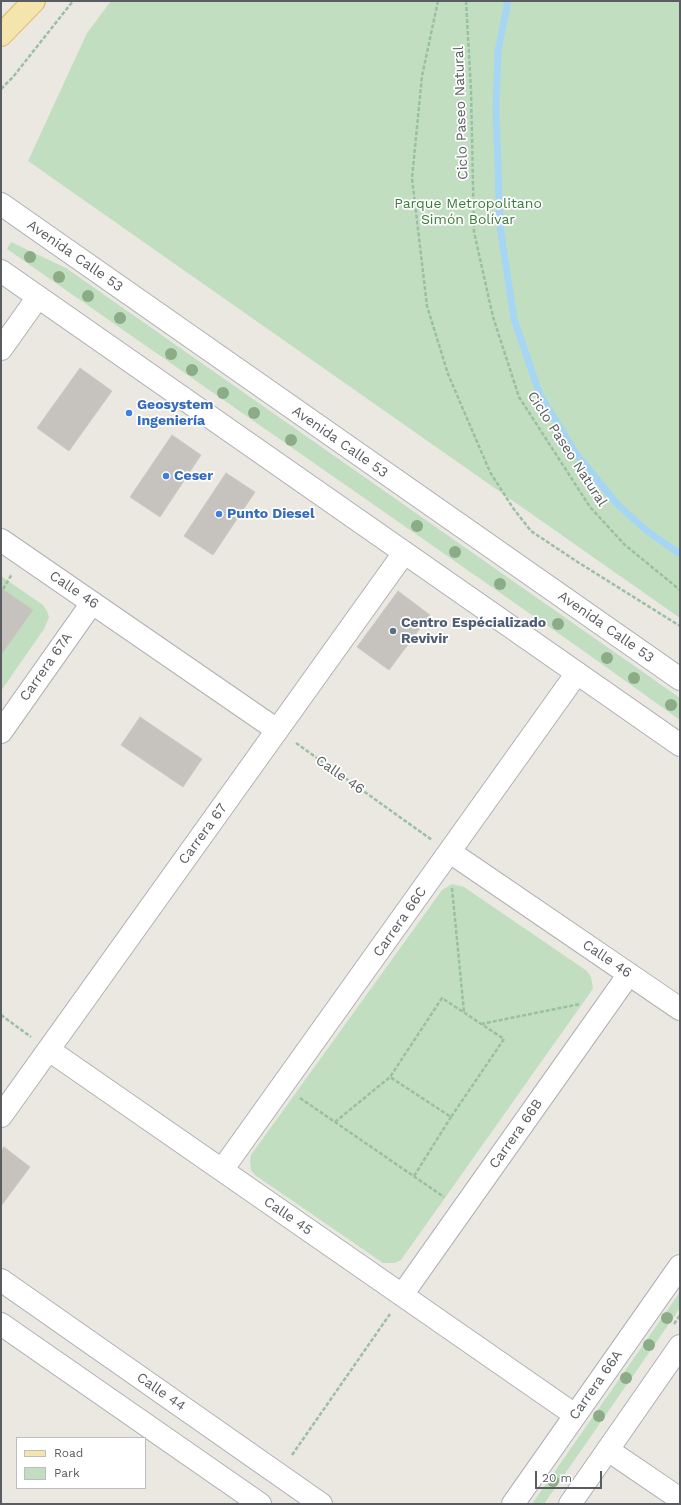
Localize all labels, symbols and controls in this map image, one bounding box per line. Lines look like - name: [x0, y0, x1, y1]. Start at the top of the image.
- street label: Ciclo Paseo Natural: [450, 46, 472, 180]
- park label: Parque Metropolitano Simón Bolívar: [394, 196, 542, 228]
- street label: Avenida Calle 53: [24, 217, 126, 295]
- street label: Ciclo Paseo Natural: [524, 388, 610, 510]
- place label: Geosystem Ingeniería: [137, 397, 214, 430]
- street label: Avenida Calle 53: [289, 403, 391, 481]
- marker: Geosystem Ingeniería: [124, 408, 134, 418]
- place label: Ceser: [174, 468, 213, 484]
- marker: Ceser: [161, 471, 171, 481]
- place label: Punto Diesel: [227, 506, 314, 522]
- marker: Punto Diesel: [214, 509, 224, 519]
- street label: Calle 46: [46, 567, 102, 613]
- street label: Avenida Calle 53: [555, 588, 657, 666]
- place label: Centro Espécializado Revivir: [401, 615, 546, 648]
- marker: Centro Espécializado Revivir: [388, 626, 398, 636]
- street label: Carrera 67A: [16, 630, 76, 704]
- street label: Calle 46: [312, 752, 368, 798]
- street label: Carrera 67: [175, 800, 231, 868]
- street label: Carrera 66C: [370, 884, 430, 960]
- street label: Calle 46: [579, 936, 635, 982]
- street label: Carrera 66B: [486, 1096, 546, 1172]
- street label: Calle 45: [260, 1193, 316, 1239]
- street label: Carrera 66A: [566, 1347, 626, 1423]
- street label: Calle 44: [133, 1369, 189, 1415]
- legend: [16, 1437, 146, 1489]
- text: Road: [54, 1446, 83, 1460]
- scale bar: [537, 1463, 604, 1489]
- text: Park: [54, 1466, 80, 1480]
- text: 20 m: [542, 1471, 572, 1485]

